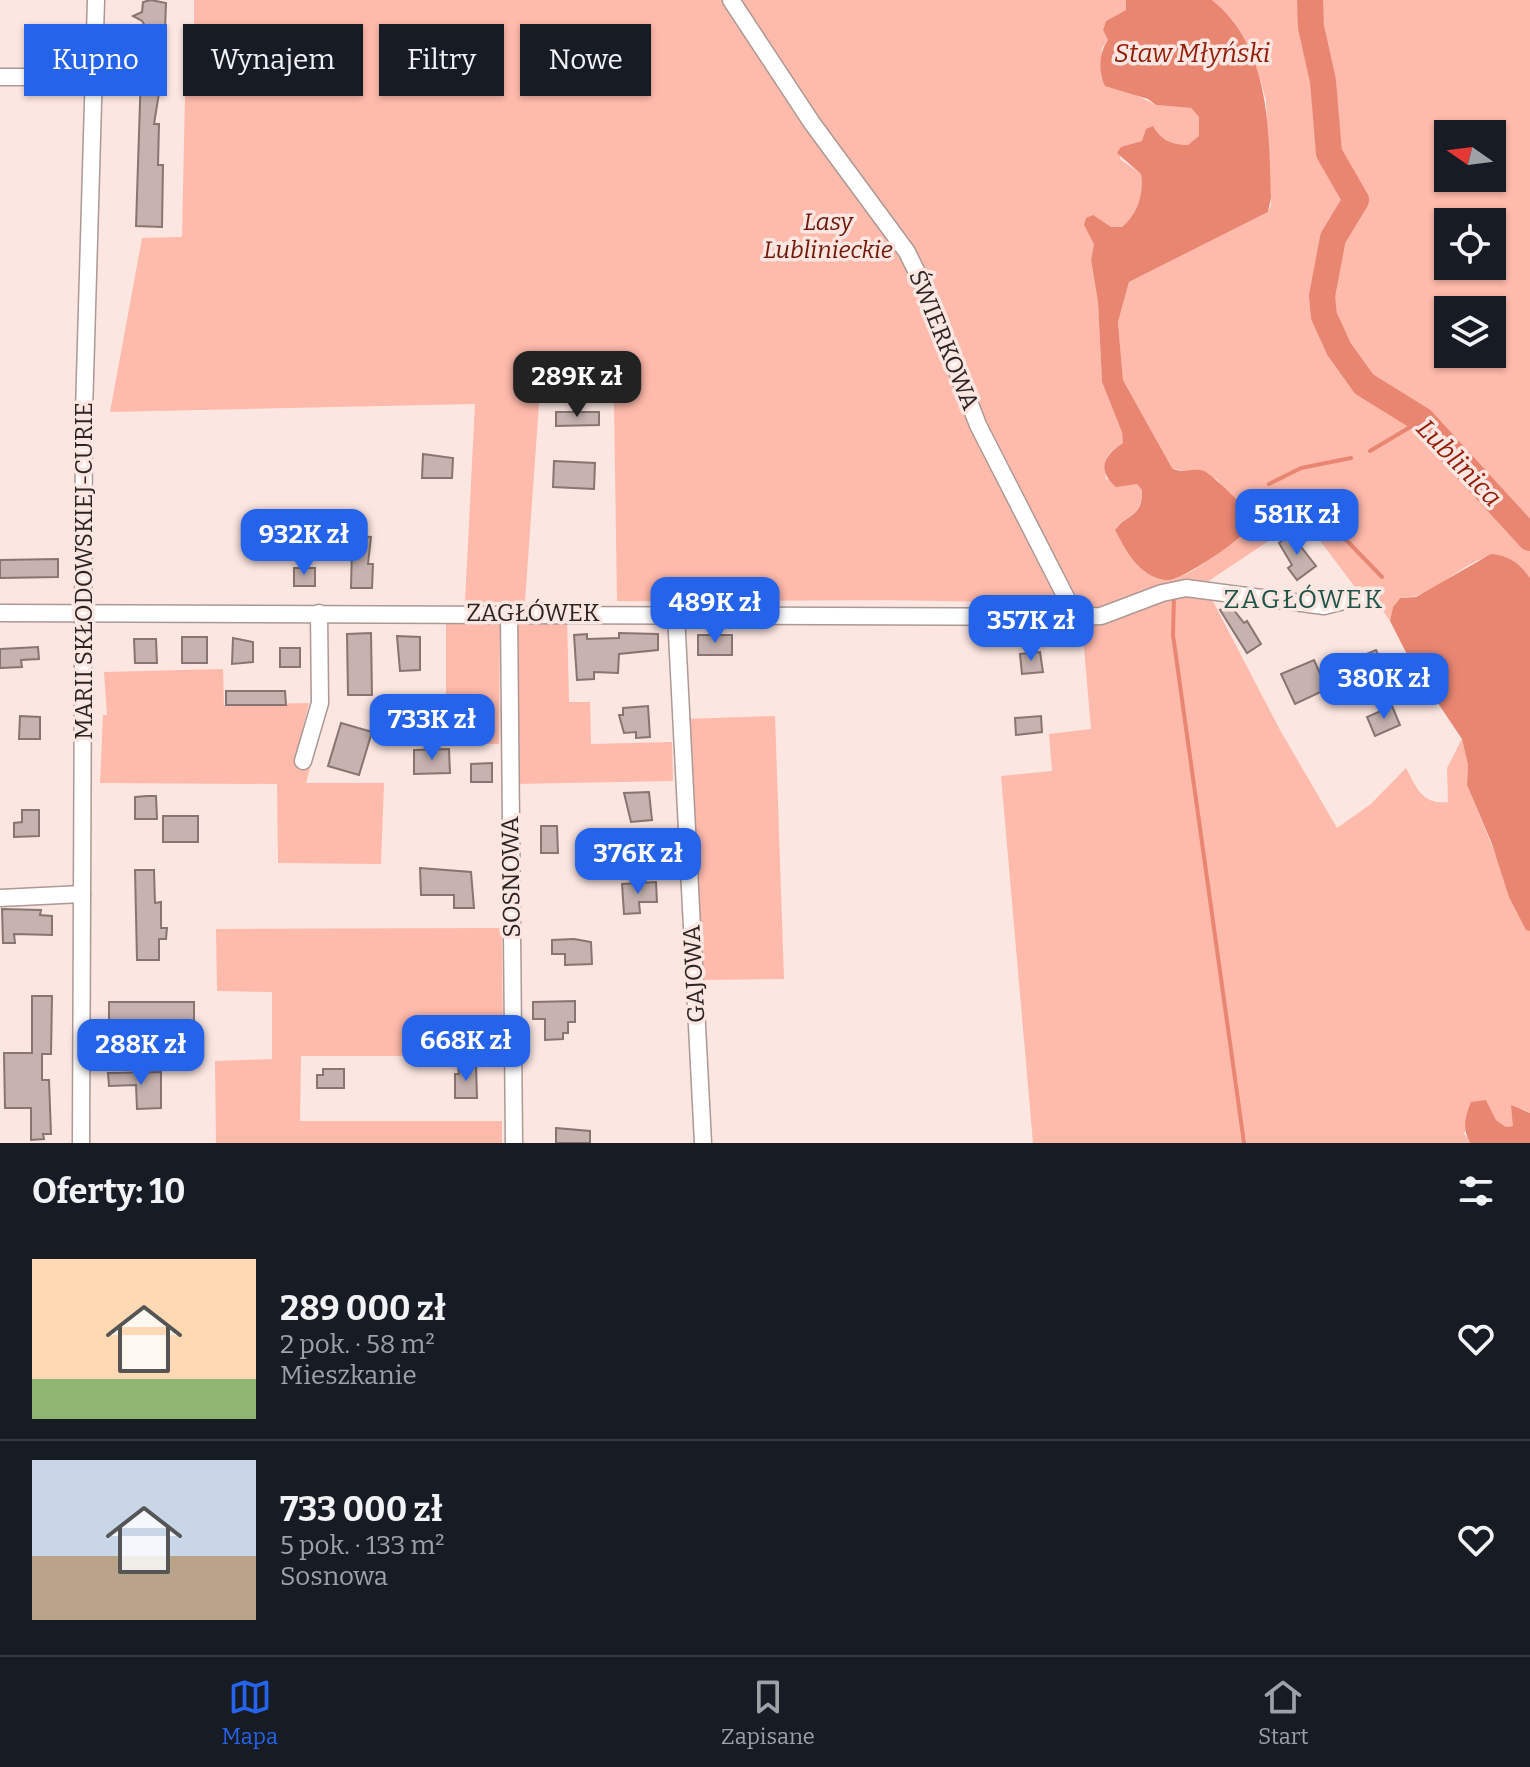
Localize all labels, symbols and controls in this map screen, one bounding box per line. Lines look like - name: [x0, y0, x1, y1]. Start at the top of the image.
- chip: Kupno: [24, 24, 167, 96]
- chip: Wynajem: [183, 24, 363, 96]
- chip: Filtry: [379, 24, 504, 96]
- chip: Nowe: [520, 24, 651, 96]
- water label: Staw Młyński: [1114, 38, 1270, 69]
- north arrow: [1434, 120, 1506, 192]
- map controls: [1434, 120, 1506, 368]
- park label: Lasy Lublinieckie: [763, 208, 893, 264]
- button: locate: [1434, 208, 1506, 280]
- street label: ŚWIERKOWA: [903, 266, 986, 414]
- button: layers: [1434, 296, 1506, 368]
- pin: 289K zł: [503, 351, 651, 419]
- text: 289K zł: [531, 361, 623, 392]
- street label: MARII SKŁODOWSKIEJ-CURIE: [70, 402, 98, 740]
- water label: Lublinica: [1410, 413, 1508, 513]
- pin: 581K zł: [1223, 489, 1371, 557]
- text: 581K zł: [1253, 499, 1341, 530]
- pin: 932K zł: [230, 509, 378, 577]
- text: 932K zł: [259, 519, 349, 550]
- pin: 489K zł: [641, 577, 789, 645]
- district label: ZAGŁÓWEK: [1224, 584, 1384, 615]
- text: 489K zł: [669, 587, 761, 618]
- pin: 357K zł: [957, 595, 1105, 663]
- street label: ZAGŁÓWEK: [466, 598, 600, 627]
- text: 357K zł: [987, 605, 1075, 636]
- pin: 380K zł: [1310, 653, 1458, 721]
- text: 380K zł: [1337, 663, 1431, 694]
- pin: 733K zł: [358, 694, 506, 762]
- text: 733K zł: [388, 704, 476, 735]
- street label: SOSNOWA: [496, 816, 526, 938]
- pin: 376K zł: [564, 828, 712, 896]
- text: 376K zł: [593, 838, 683, 869]
- street label: GAJOWA: [677, 924, 711, 1024]
- pin: 668K zł: [392, 1015, 540, 1083]
- pin: 288K zł: [67, 1019, 215, 1087]
- text: 668K zł: [420, 1025, 512, 1056]
- text: 288K zł: [95, 1029, 187, 1060]
- icon: filters: [1454, 1169, 1498, 1213]
- text: Oferty: 10: [32, 1171, 186, 1212]
- text: 289 000 zł: [280, 1288, 446, 1329]
- icon: home: [96, 1291, 192, 1387]
- icon: heart: [1454, 1317, 1498, 1361]
- text: 2 pok. · 58 m²: [280, 1329, 435, 1360]
- text: Mieszkanie: [280, 1360, 417, 1391]
- text: 733 000 zł: [280, 1489, 443, 1530]
- icon: home: [96, 1492, 192, 1588]
- icon: heart: [1454, 1518, 1498, 1562]
- text: 5 pok. · 133 m²: [280, 1530, 445, 1561]
- text: Sosnowa: [280, 1561, 388, 1592]
- tab: Mapa: [222, 1675, 278, 1750]
- tab: Zapisane: [721, 1675, 815, 1750]
- tab: Start: [1258, 1675, 1308, 1750]

